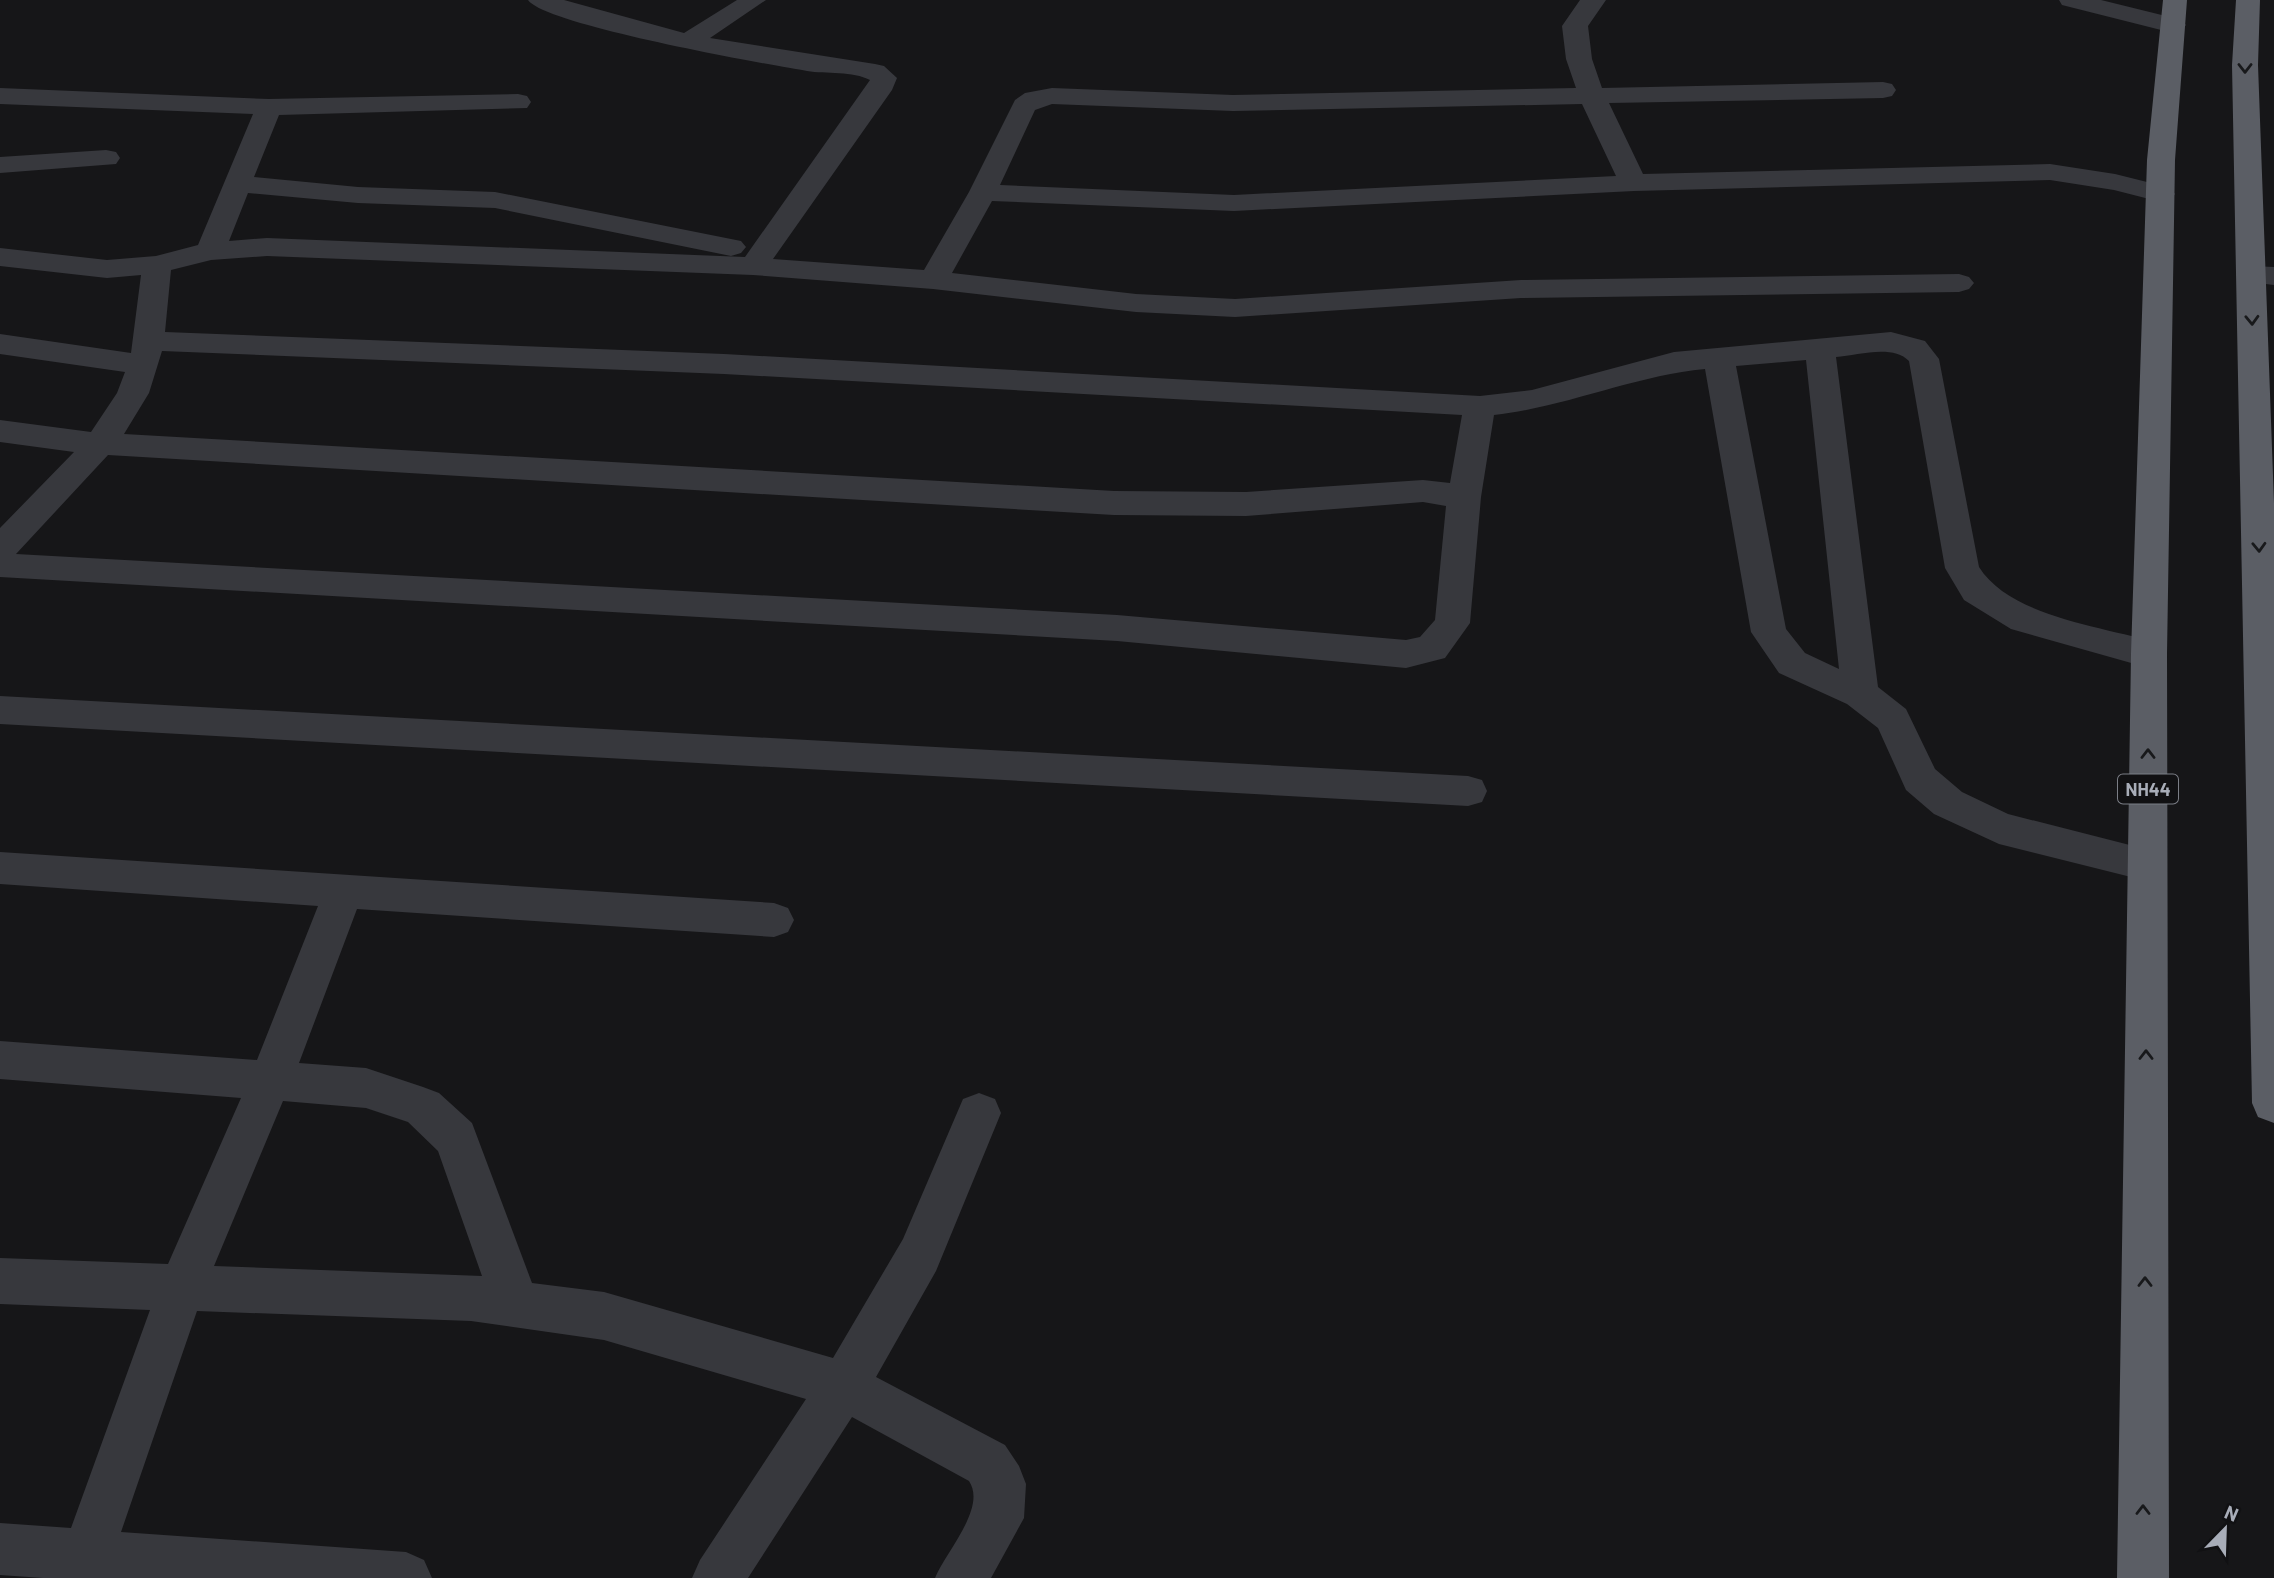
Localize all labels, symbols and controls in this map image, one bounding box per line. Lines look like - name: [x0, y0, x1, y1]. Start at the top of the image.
- one-way arrow: [2237, 63, 2253, 74]
- one-way arrow: [2245, 315, 2260, 326]
- one-way arrow: [2251, 543, 2267, 553]
- one-way arrow: [2140, 748, 2156, 759]
- road number: NH44: [2118, 774, 2178, 804]
- one-way arrow: [2138, 1049, 2154, 1060]
- one-way arrow: [2137, 1277, 2153, 1287]
- north arrow: [2190, 1494, 2260, 1564]
- text: N: [2222, 1500, 2242, 1526]
- one-way arrow: [2136, 1504, 2151, 1515]

